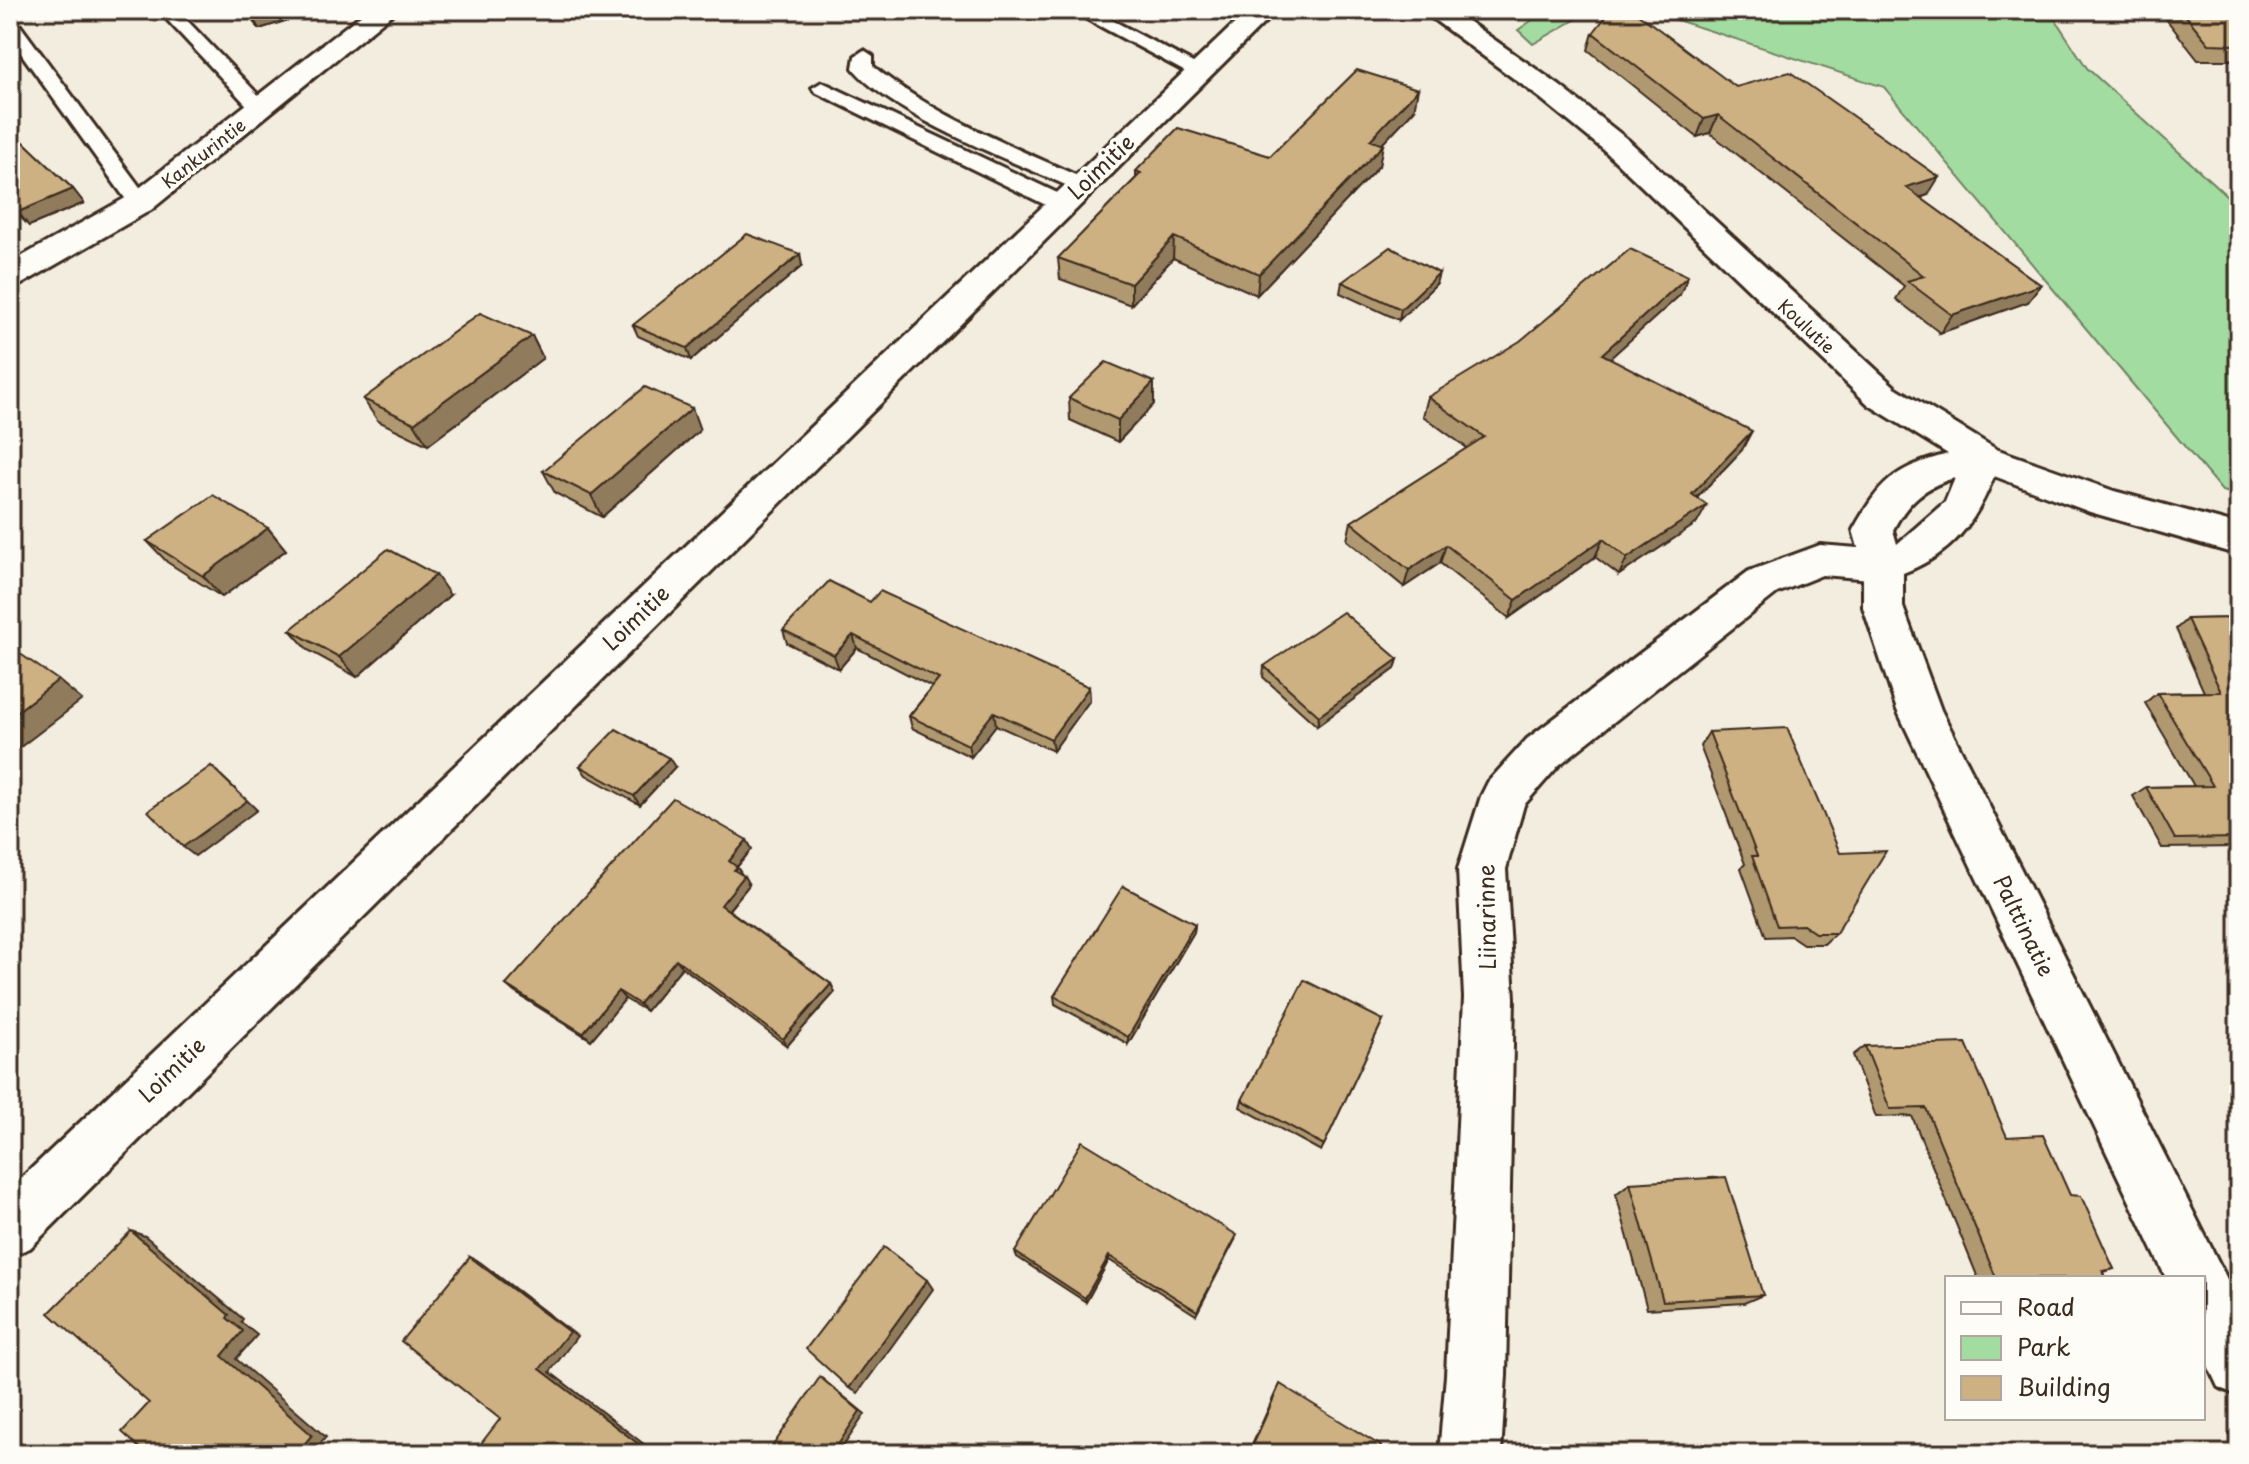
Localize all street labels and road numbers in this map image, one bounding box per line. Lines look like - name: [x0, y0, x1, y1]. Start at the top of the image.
- street label: Kankurintie: [155, 111, 251, 194]
- street label: Loimitie: [1059, 126, 1141, 206]
- street label: Koulutie: [1772, 292, 1842, 359]
- street label: Loimitie: [594, 577, 676, 657]
- street label: Liinarinne: [1468, 864, 1503, 970]
- street label: Palttinatie: [1987, 869, 2064, 982]
- street label: Loimitie: [130, 1029, 212, 1109]

